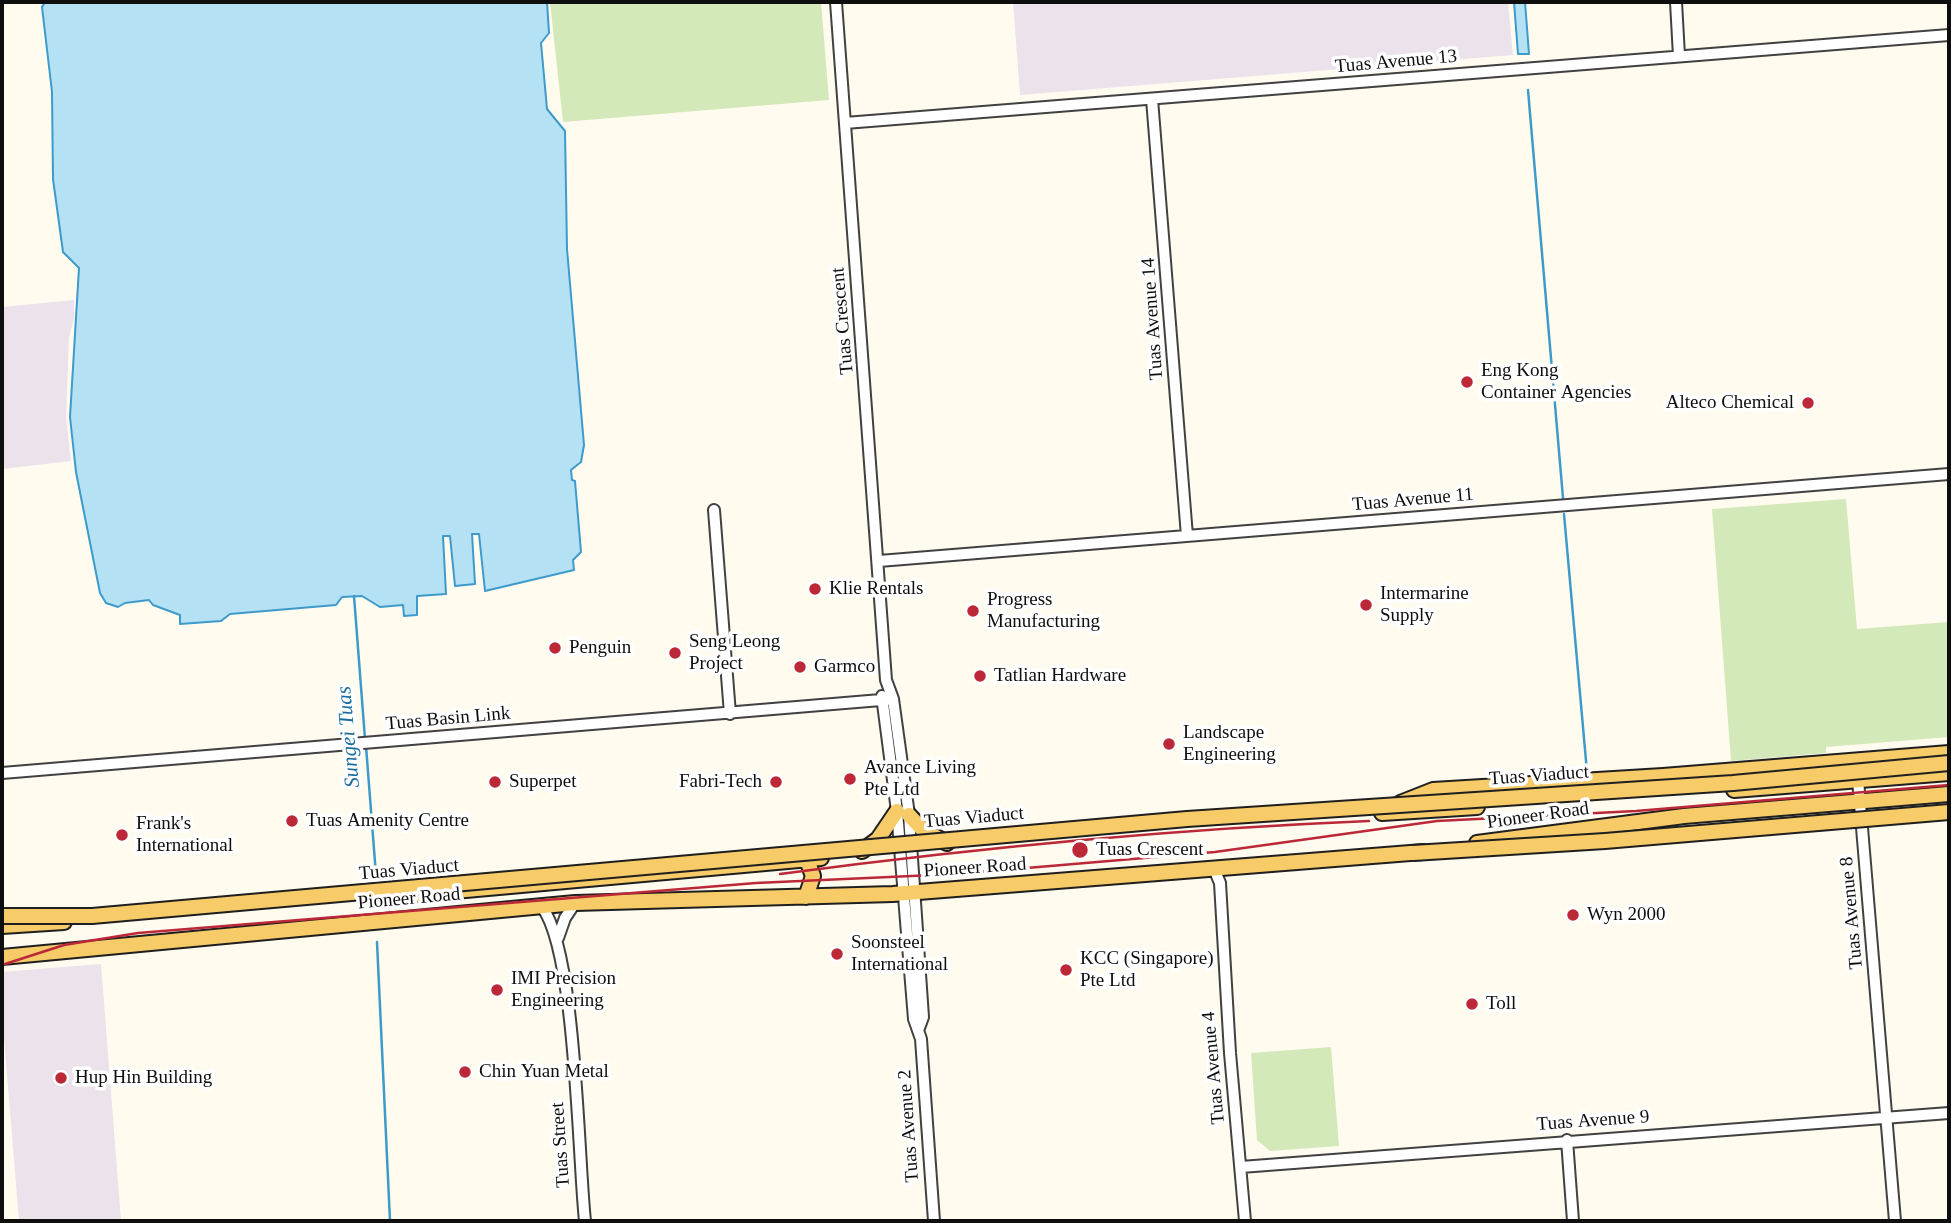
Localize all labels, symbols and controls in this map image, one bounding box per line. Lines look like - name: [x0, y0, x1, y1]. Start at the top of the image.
- street label: Tuas Avenue 13: [1334, 45, 1458, 79]
- street label: Tuas Avenue 14: [1137, 257, 1169, 381]
- street label: Tuas Crescent: [827, 266, 859, 376]
- place label: Eng Kong Container Agencies: [1481, 360, 1631, 404]
- marker: Eng Kong Container Agencies: [1459, 374, 1475, 390]
- place label: Alteco Chemical: [1666, 392, 1794, 414]
- marker: Alteco Chemical: [1800, 395, 1816, 411]
- street label: Tuas Avenue 11: [1351, 483, 1475, 517]
- place label: Klie Rentals: [829, 578, 923, 600]
- marker: Klie Rentals: [807, 581, 823, 597]
- place label: Intermarine Supply: [1380, 583, 1469, 627]
- place label: Progress Manufacturing: [987, 589, 1100, 633]
- marker: Intermarine Supply: [1358, 597, 1374, 613]
- marker: Progress Manufacturing: [965, 603, 981, 619]
- place label: Seng Leong Project: [689, 631, 780, 675]
- place label: Penguin: [569, 637, 631, 659]
- marker: Penguin: [547, 640, 563, 656]
- marker: Seng Leong Project: [667, 645, 683, 661]
- place label: Garmco: [814, 656, 875, 678]
- marker: Garmco: [792, 659, 808, 675]
- place label: Tatlian Hardware: [994, 665, 1126, 687]
- marker: Tatlian Hardware: [972, 668, 988, 684]
- water label: Sungei Tuas: [332, 685, 366, 789]
- street label: Tuas Basin Link: [385, 702, 511, 736]
- place label: Landscape Engineering: [1183, 722, 1276, 766]
- marker: Landscape Engineering: [1161, 736, 1177, 752]
- place label: Avance Living Pte Ltd: [864, 757, 976, 801]
- street label: Tuas Viaduct: [1488, 761, 1590, 791]
- place label: Superpet: [509, 771, 577, 793]
- place label: Fabri-Tech: [679, 771, 762, 793]
- marker: Avance Living Pte Ltd: [842, 771, 858, 787]
- marker: Superpet: [487, 774, 503, 790]
- marker: Fabri-Tech: [768, 774, 784, 790]
- street label: Pioneer Road: [1485, 798, 1591, 834]
- street label: Tuas Viaduct: [923, 802, 1025, 834]
- place label: Tuas Amenity Centre: [306, 810, 469, 832]
- place label: Frank's International: [136, 813, 233, 857]
- marker: Tuas Amenity Centre: [284, 813, 300, 829]
- marker: Frank's International: [114, 827, 130, 843]
- place label: Tuas Crescent: [1096, 839, 1203, 861]
- marker: Tuas Crescent: [1070, 840, 1090, 860]
- street label: Pioneer Road: [923, 853, 1027, 883]
- street label: Tuas Viaduct: [358, 854, 460, 886]
- street label: Tuas Avenue 8: [1836, 856, 1868, 970]
- street label: Pioneer Road: [357, 883, 461, 915]
- place label: Wyn 2000: [1587, 904, 1666, 926]
- marker: Wyn 2000: [1565, 907, 1581, 923]
- place label: Soonsteel International: [851, 932, 948, 976]
- marker: Soonsteel International: [829, 946, 845, 962]
- place label: KCC (Singapore) Pte Ltd: [1080, 948, 1214, 992]
- marker: KCC (Singapore) Pte Ltd: [1058, 962, 1074, 978]
- place label: IMI Precision Engineering: [511, 968, 616, 1012]
- marker: IMI Precision Engineering: [489, 982, 505, 998]
- place label: Toll: [1486, 993, 1516, 1015]
- marker: Toll: [1464, 996, 1480, 1012]
- street label: Tuas Avenue 4: [1198, 1011, 1230, 1125]
- place label: Chin Yuan Metal: [479, 1061, 609, 1083]
- marker: Chin Yuan Metal: [457, 1064, 473, 1080]
- place label: Hup Hin Building: [75, 1067, 212, 1089]
- street label: Tuas Avenue 2: [894, 1069, 924, 1183]
- marker: Hup Hin Building: [53, 1070, 69, 1086]
- street label: Tuas Street: [547, 1102, 575, 1188]
- street label: Tuas Avenue 9: [1536, 1106, 1650, 1136]

